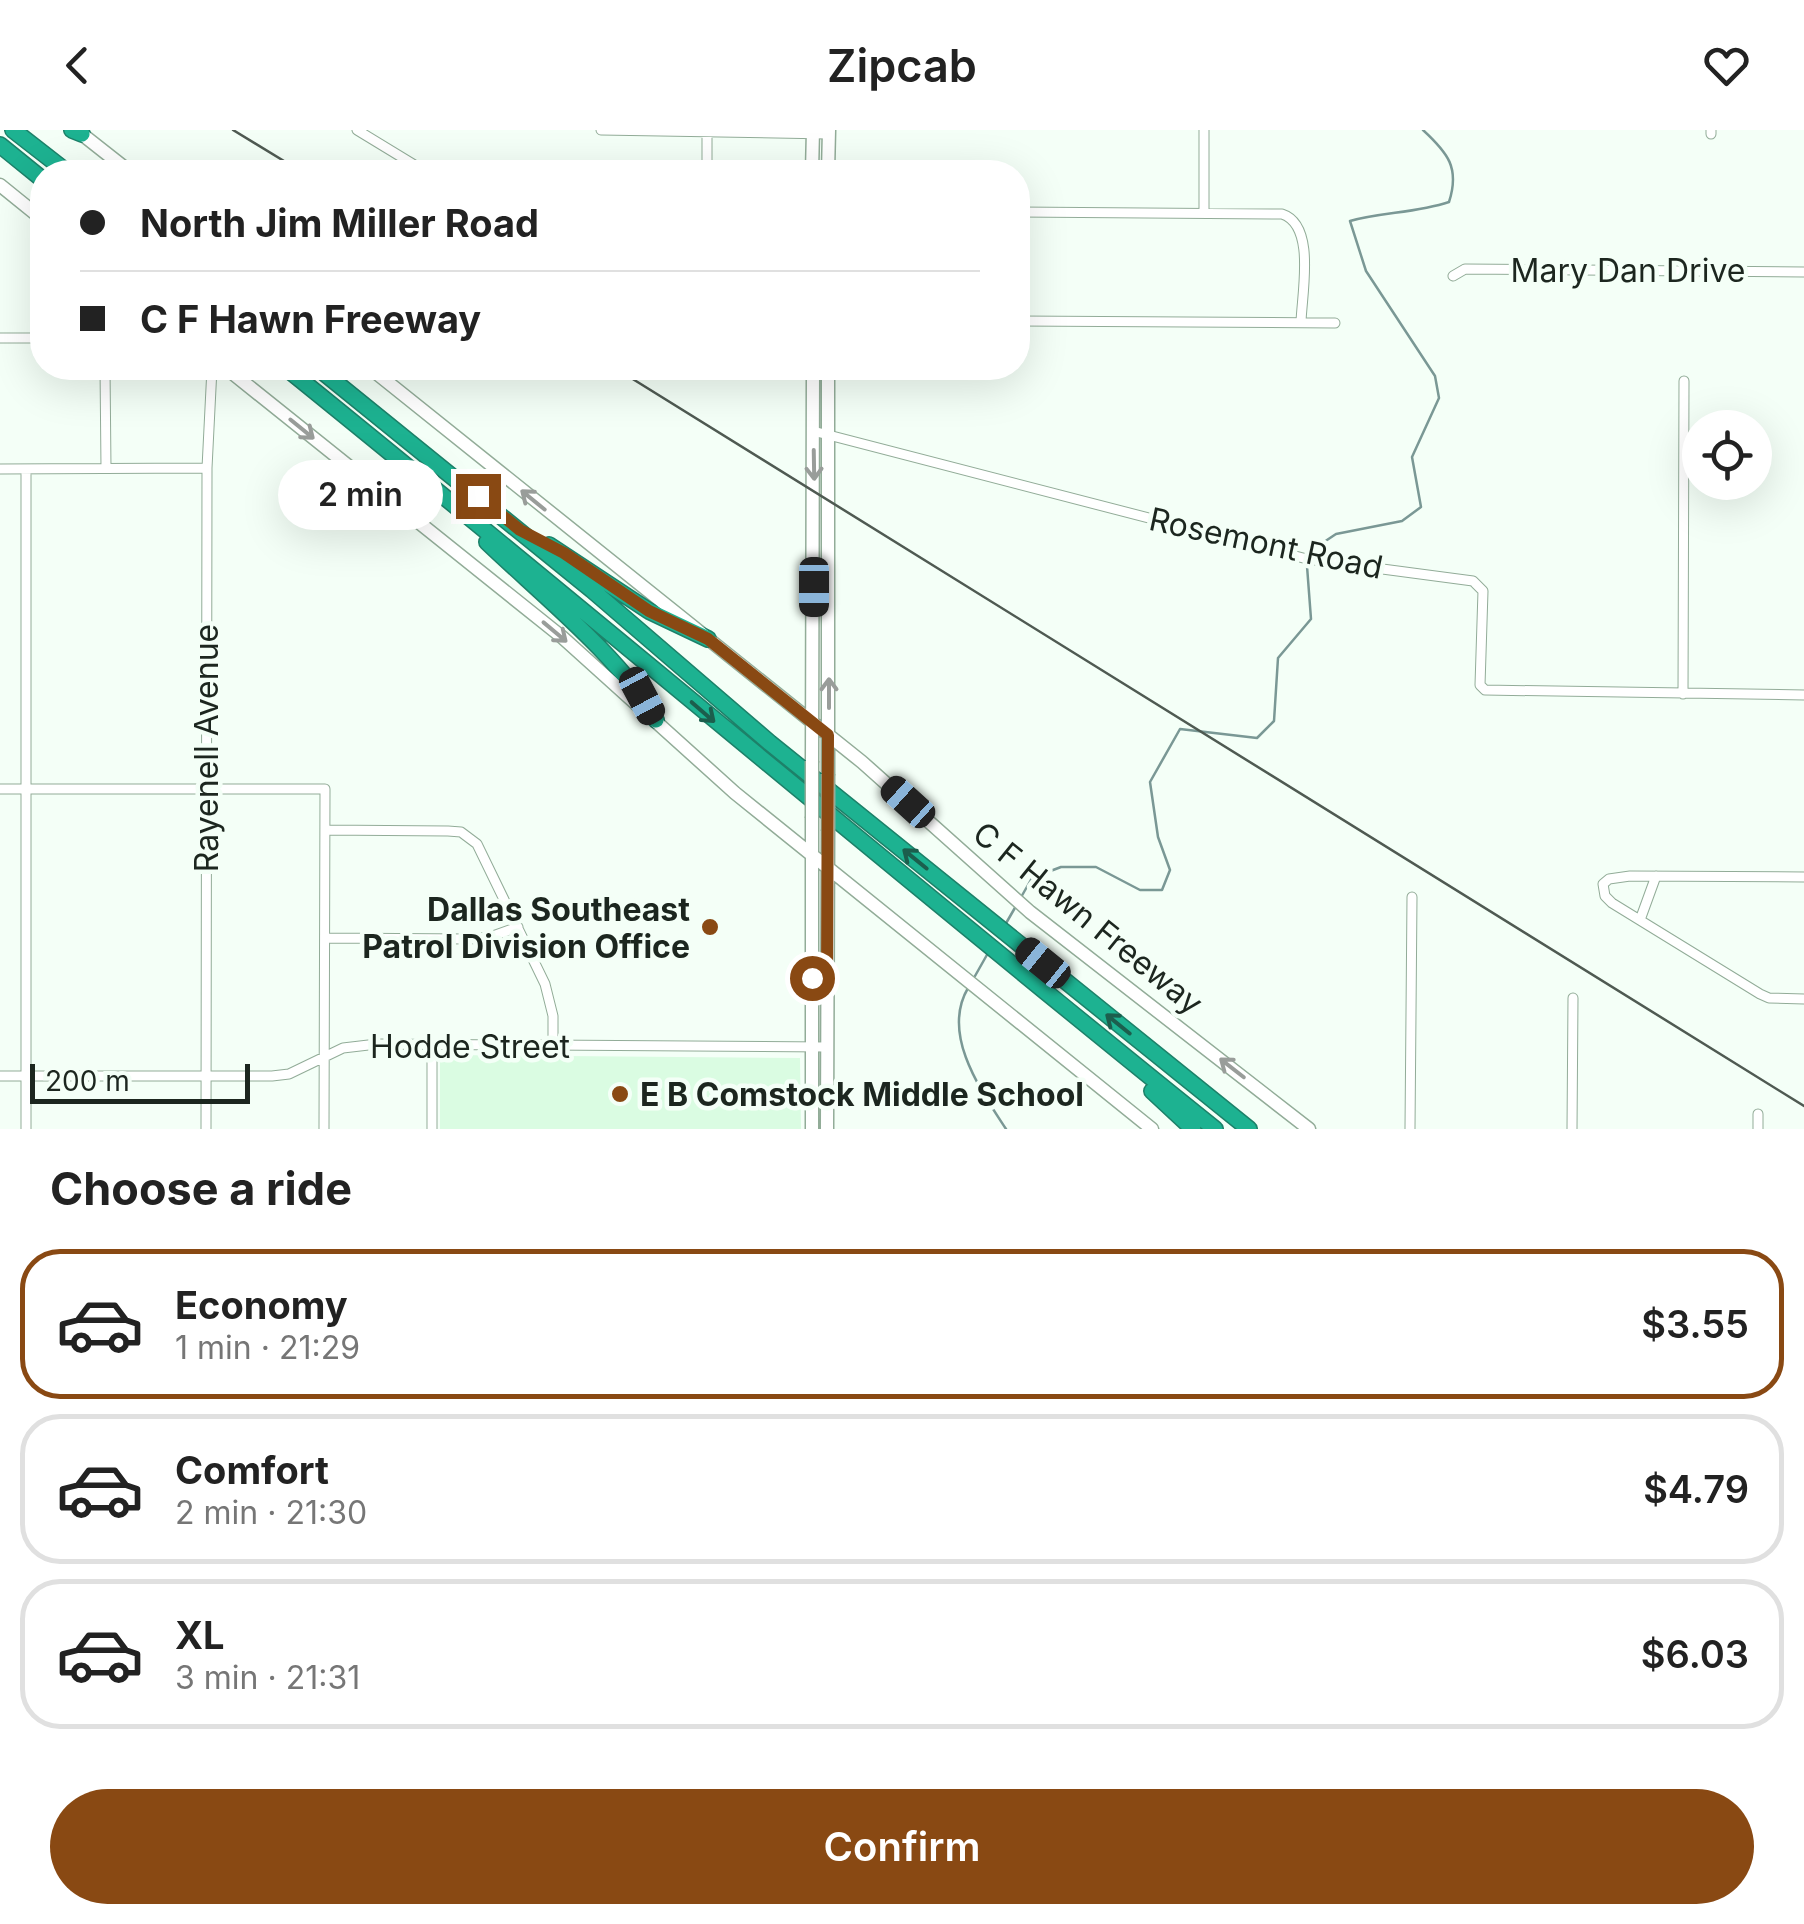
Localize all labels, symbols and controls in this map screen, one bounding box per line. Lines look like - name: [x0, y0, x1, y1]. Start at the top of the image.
- icon: back: [50, 38, 105, 93]
- text: Zipcab: [827, 38, 977, 93]
- icon: heart: [1699, 38, 1754, 93]
- text: North Jim Miller Road: [140, 200, 539, 246]
- street label: Mary Dan Drive: [1511, 251, 1745, 290]
- text: C F Hawn Freeway: [140, 296, 481, 342]
- map controls: [1682, 410, 1772, 500]
- button: locate: [1682, 410, 1772, 500]
- one-way arrow: [288, 418, 315, 439]
- one-way arrow: [804, 448, 824, 480]
- callout: 2 min: [278, 461, 443, 531]
- route end: [456, 474, 501, 519]
- text: 2 min: [318, 475, 403, 514]
- one-way arrow: [521, 489, 547, 511]
- street label: Rosemont Road: [1146, 499, 1386, 587]
- car: [799, 557, 829, 617]
- one-way arrow: [542, 621, 568, 643]
- street label: Rayenell Avenue: [187, 624, 226, 872]
- car: [615, 662, 669, 730]
- one-way arrow: [819, 678, 838, 710]
- one-way arrow: [690, 700, 716, 722]
- car: [876, 771, 940, 833]
- street label: C F Hawn Freeway: [965, 813, 1211, 1023]
- one-way arrow: [902, 848, 928, 870]
- place label: Dallas Southeast Patrol Division Office: [362, 890, 690, 966]
- marker: Dallas Southeast Patrol Division Office: [699, 916, 721, 938]
- car: [1010, 932, 1076, 994]
- route start: [790, 956, 835, 1001]
- one-way arrow: [1106, 1013, 1132, 1035]
- street label: Hodde Street: [370, 1027, 570, 1066]
- one-way arrow: [1219, 1058, 1246, 1079]
- scale bar: [30, 1059, 250, 1104]
- text: 200 m: [45, 1064, 130, 1098]
- place label: E B Comstock Middle School: [640, 1075, 1084, 1114]
- marker: E B Comstock Middle School: [609, 1083, 631, 1105]
- text: Choose a ride: [50, 1161, 352, 1216]
- icon: car: [55, 1279, 145, 1369]
- text: Economy: [175, 1282, 348, 1328]
- text: $3.55: [1641, 1301, 1749, 1347]
- text: 1 min · 21:29: [175, 1328, 360, 1367]
- icon: car: [55, 1444, 145, 1534]
- text: Comfort: [175, 1447, 329, 1493]
- text: $4.79: [1643, 1466, 1749, 1512]
- text: 2 min · 21:30: [175, 1493, 367, 1532]
- icon: car: [55, 1609, 145, 1699]
- text: XL: [175, 1612, 225, 1658]
- text: $6.03: [1641, 1631, 1749, 1677]
- text: 3 min · 21:31: [175, 1658, 360, 1697]
- button: Confirm: [50, 1789, 1754, 1904]

